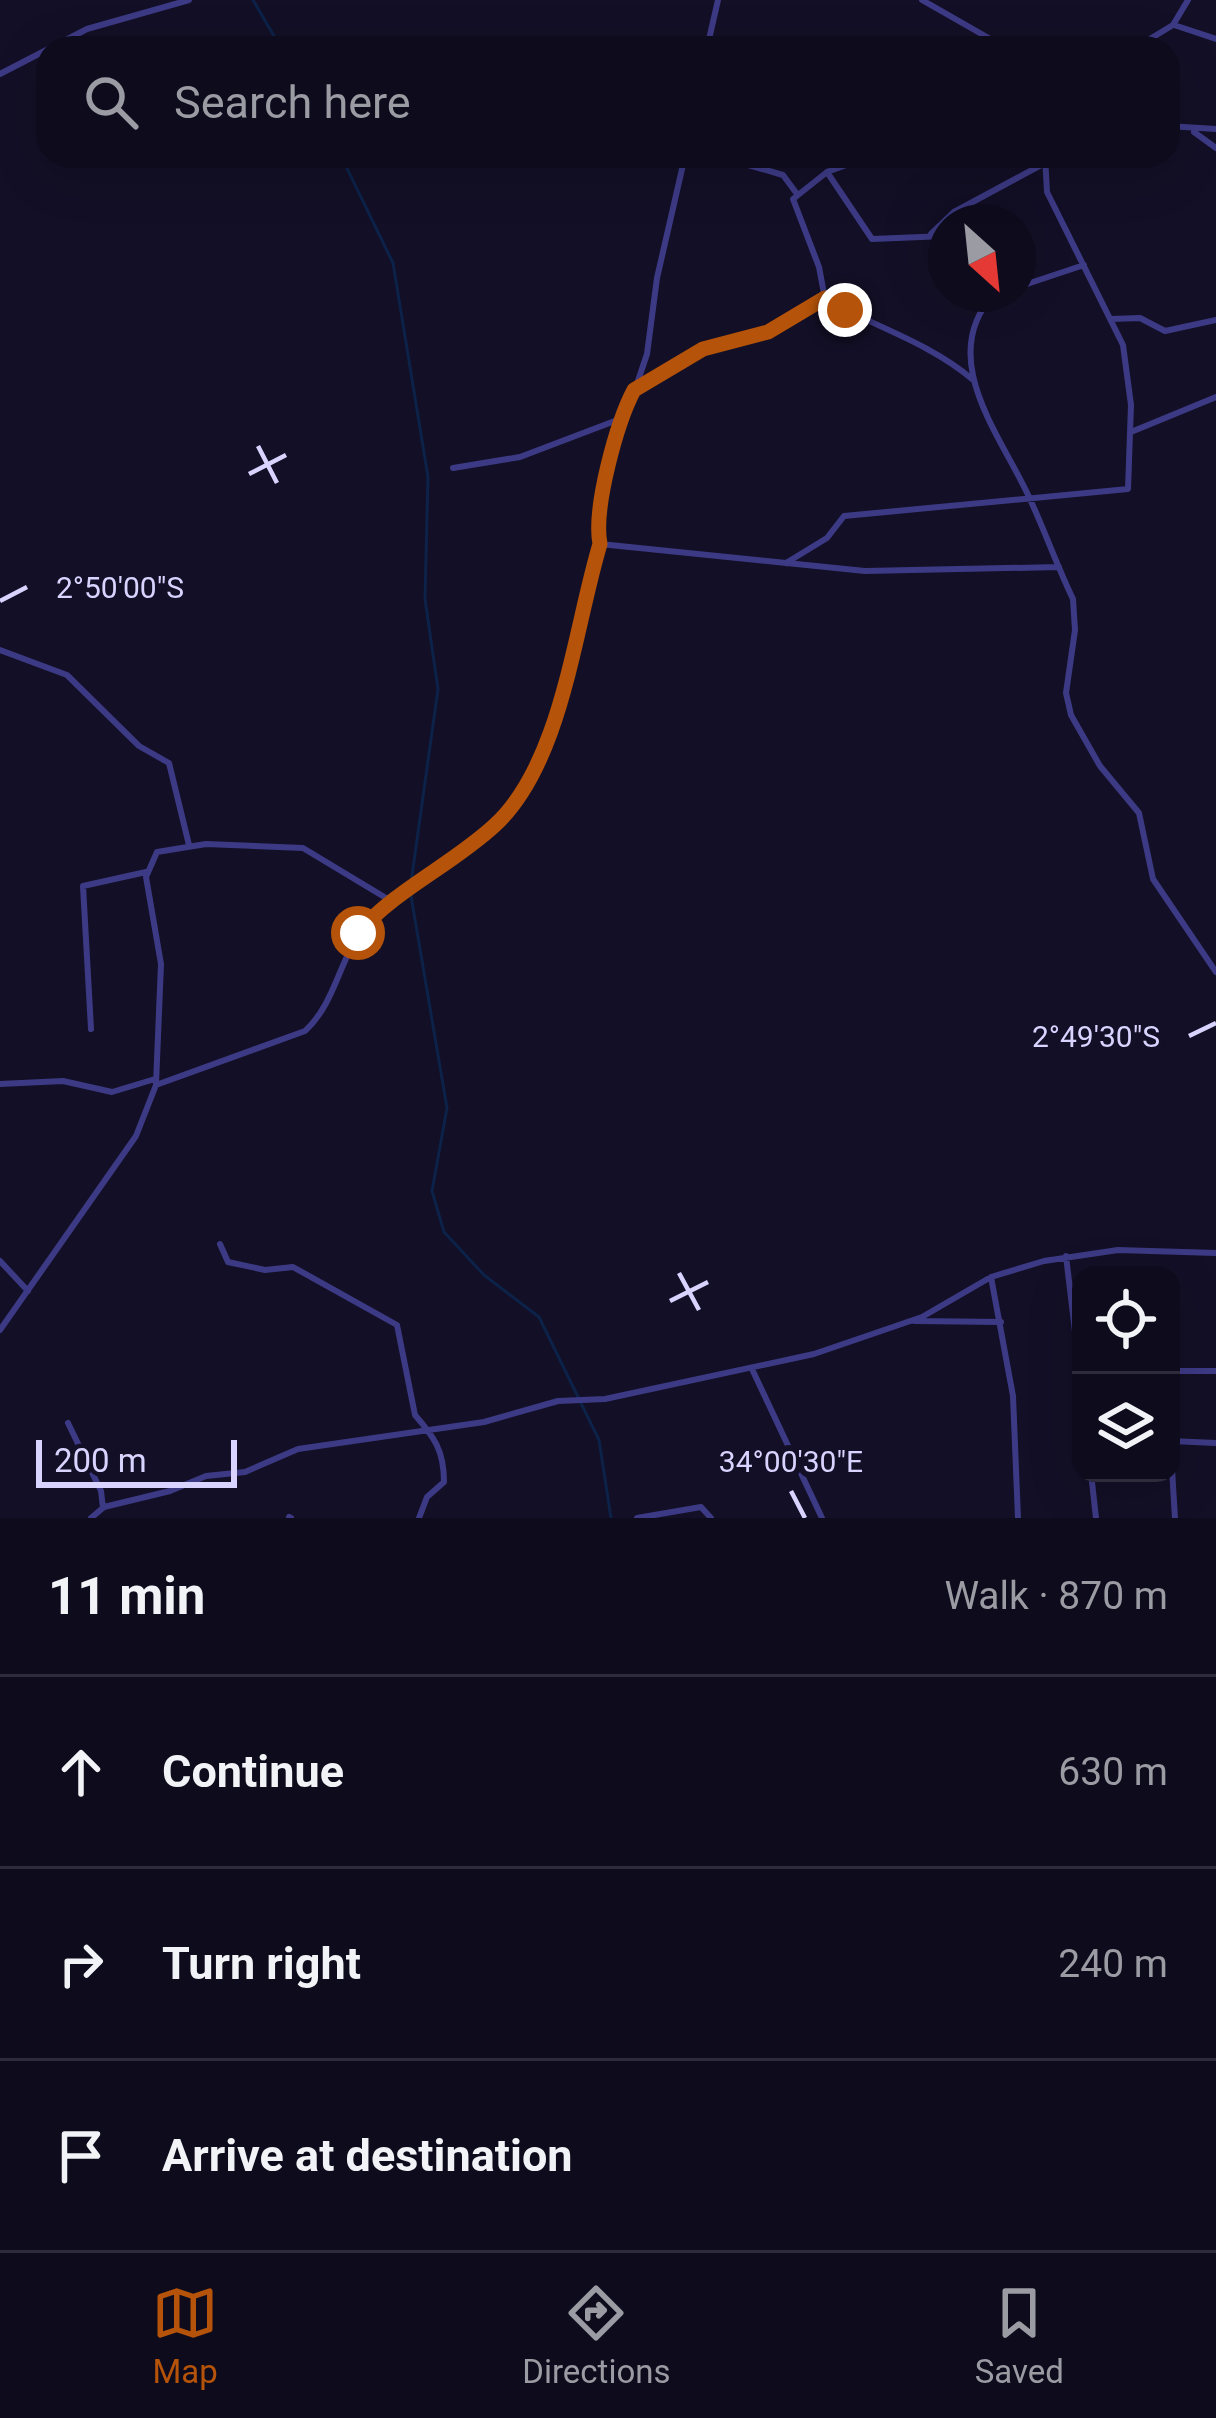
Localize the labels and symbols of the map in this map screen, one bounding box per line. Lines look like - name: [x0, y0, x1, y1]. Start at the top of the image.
- north arrow: [928, 204, 1036, 312]
- route end: [818, 283, 872, 337]
- text: 2°50'00"S: [56, 570, 184, 605]
- route start: [331, 906, 385, 960]
- text: 2°49'30"S: [1032, 1019, 1160, 1054]
- scale bar: [36, 1434, 237, 1487]
- text: 34°00'30"E: [719, 1444, 863, 1479]

